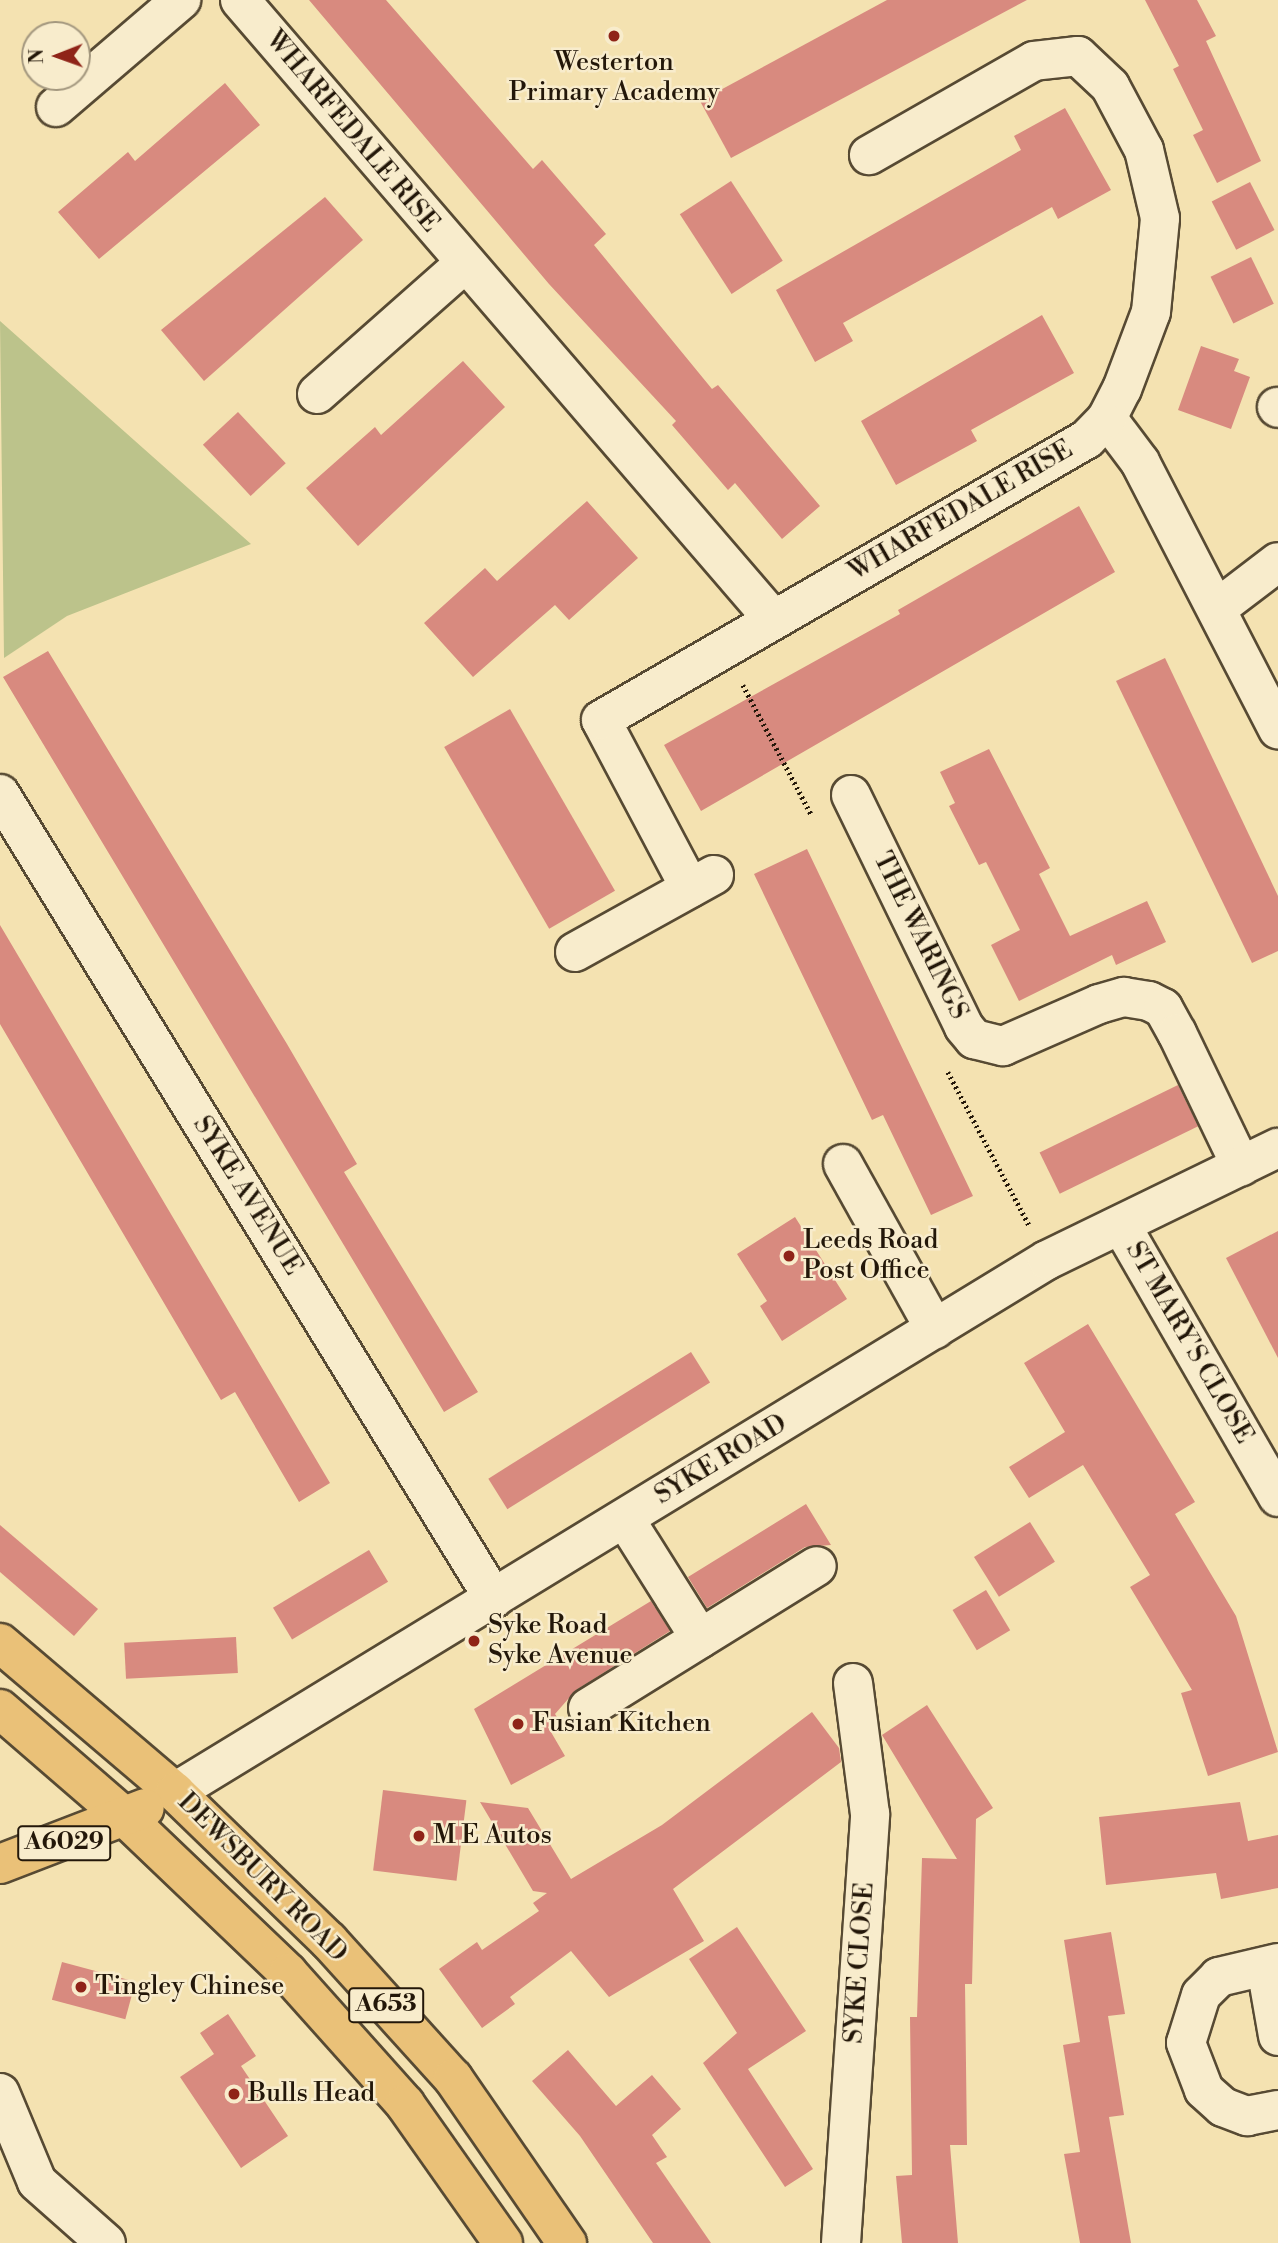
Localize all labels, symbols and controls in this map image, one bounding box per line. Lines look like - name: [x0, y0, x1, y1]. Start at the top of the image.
- north arrow: [21, 21, 91, 91]
- street label: WHARFEDALE RISE: [259, 25, 445, 239]
- marker: Westerton Primary Academy: [606, 28, 622, 44]
- place label: Westerton Primary Academy: [509, 47, 719, 108]
- text: N: [25, 49, 49, 64]
- street label: WHARFEDALE RISE: [844, 434, 1078, 588]
- street label: THE WARINGS: [866, 847, 974, 1025]
- street label: SYKE AVENUE: [186, 1111, 308, 1281]
- place label: Leeds Road Post Office: [803, 1225, 938, 1286]
- street label: ST MARY'S CLOSE: [1119, 1237, 1259, 1449]
- marker: Leeds Road Post Office: [781, 1248, 797, 1264]
- street label: SYKE ROAD: [649, 1408, 793, 1512]
- place label: Syke Road Syke Avenue: [488, 1610, 633, 1672]
- marker: Syke Road Syke Avenue: [466, 1633, 482, 1649]
- place label: Fusian Kitchen: [532, 1708, 711, 1740]
- marker: Fusian Kitchen: [510, 1716, 526, 1732]
- street label: DEWSBURY ROAD: [171, 1787, 353, 1969]
- place label: M E Autos: [433, 1820, 552, 1852]
- road number: A6029: [17, 1822, 111, 1864]
- marker: M E Autos: [411, 1828, 427, 1844]
- street label: SYKE CLOSE: [839, 1881, 881, 2045]
- place label: Tingley Chinese: [95, 1971, 284, 2003]
- marker: Tingley Chinese: [73, 1979, 89, 1995]
- road number: A653: [348, 1984, 424, 2026]
- place label: Bulls Head: [248, 2078, 375, 2110]
- marker: Bulls Head: [226, 2086, 242, 2102]

